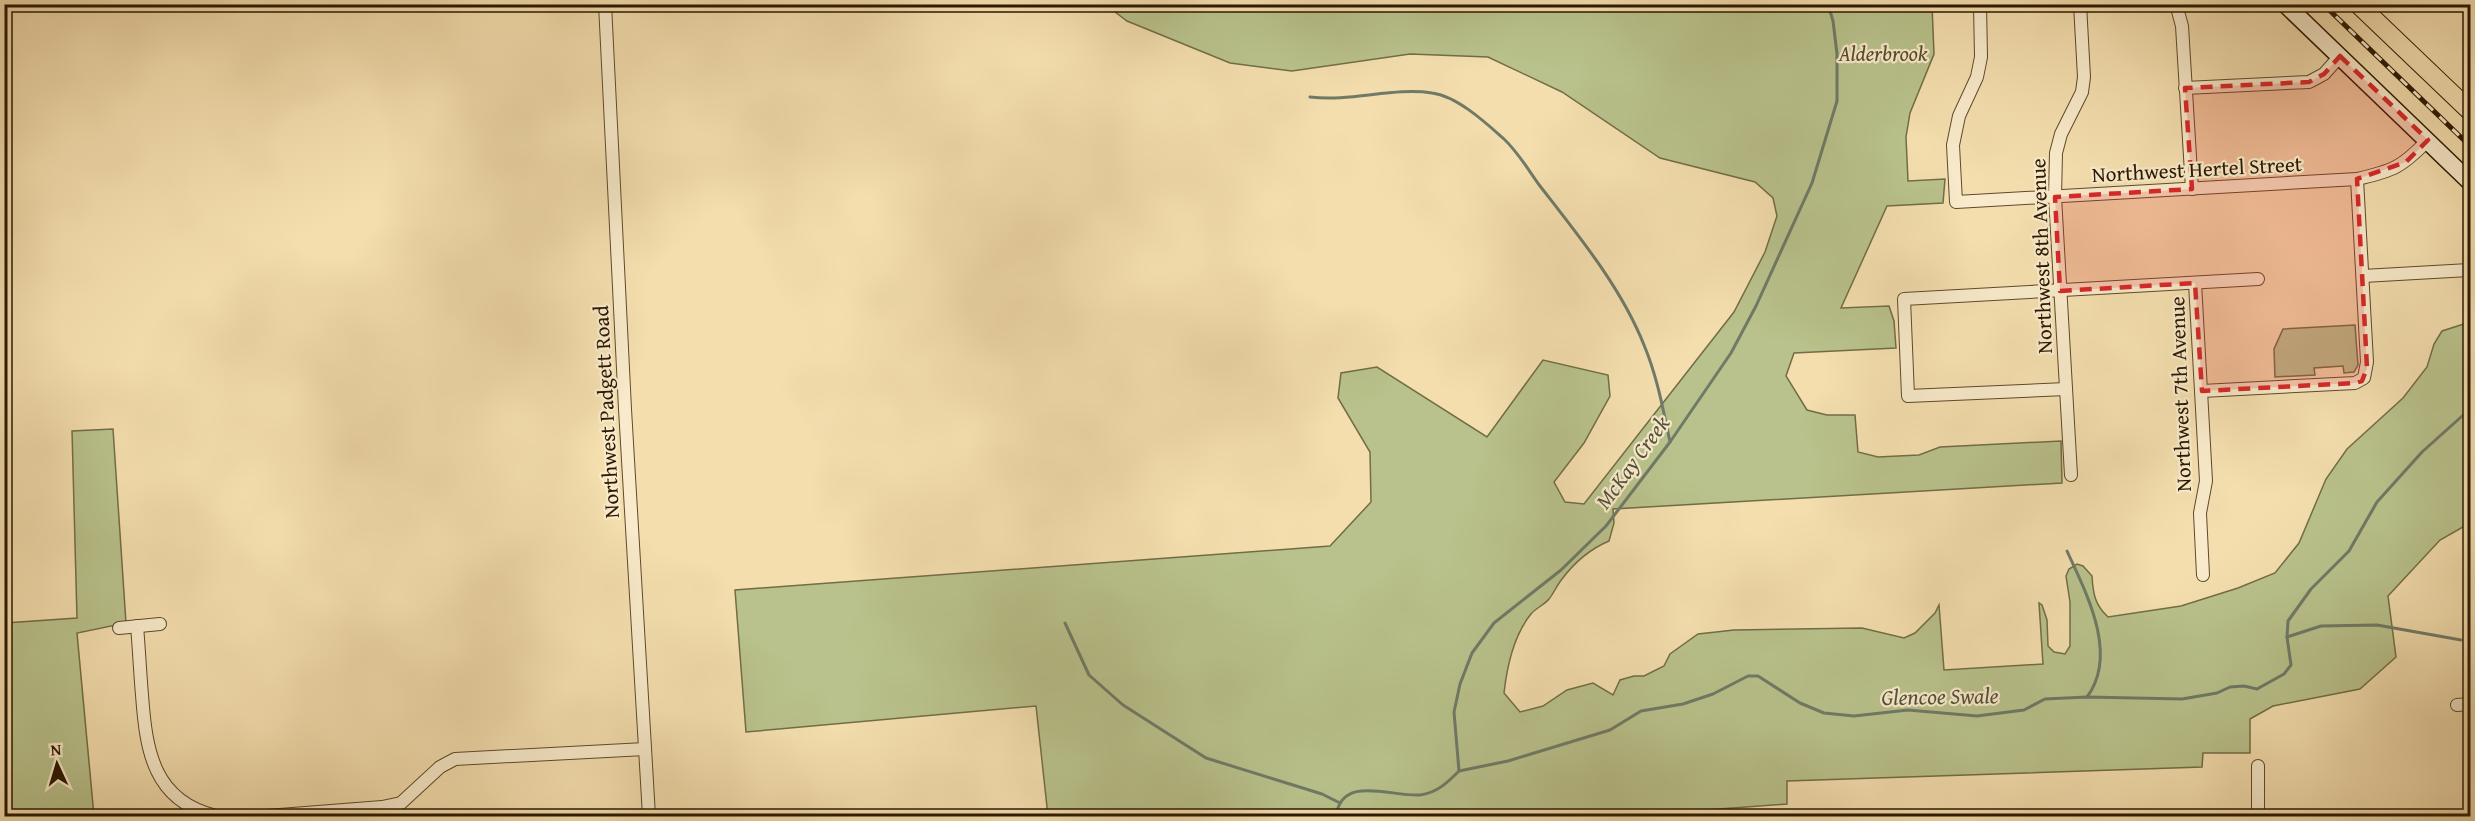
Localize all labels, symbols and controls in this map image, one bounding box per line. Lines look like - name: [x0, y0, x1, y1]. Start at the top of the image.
- park label: Alderbrook: [1838, 38, 1928, 69]
- street label: Northwest Hertel Street: [2091, 148, 2303, 190]
- street label: Northwest 8th Avenue: [2022, 158, 2060, 354]
- street label: Northwest 7th Avenue: [2161, 296, 2199, 492]
- street label: Northwest Padgett Road: [585, 304, 627, 519]
- water label: McKay Creek: [1587, 408, 1677, 515]
- water label: Glencoe Swale: [1881, 679, 1999, 713]
- north arrow: [27, 734, 87, 794]
- text: N: [50, 737, 62, 761]

